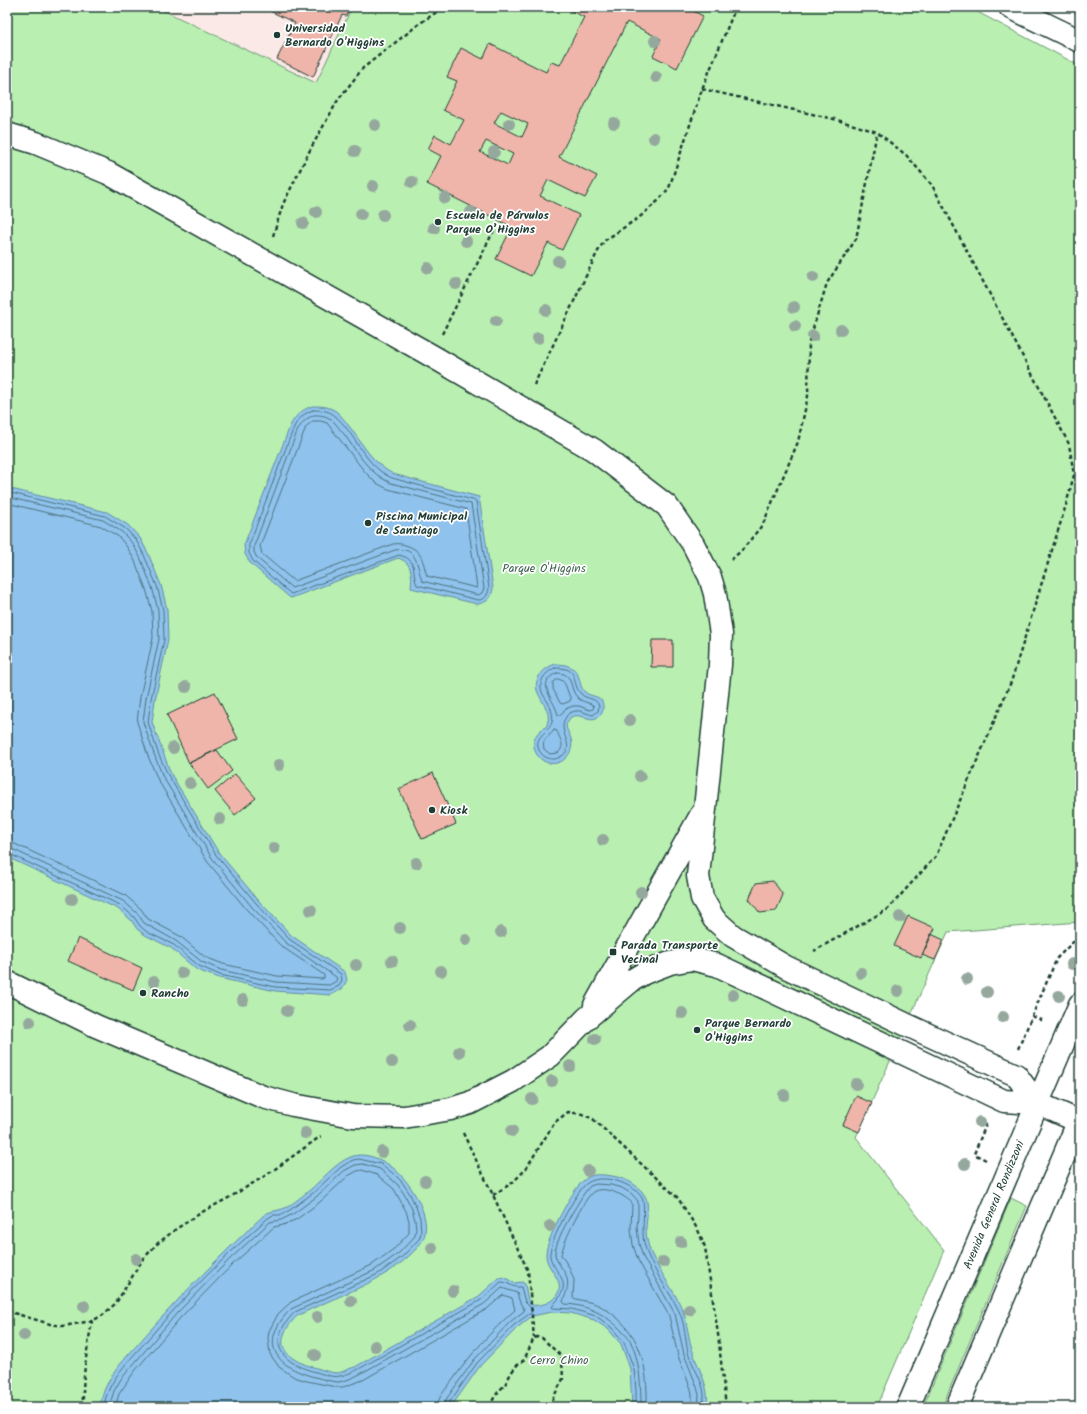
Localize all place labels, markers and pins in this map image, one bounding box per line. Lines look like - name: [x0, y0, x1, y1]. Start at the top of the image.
- place label: Universidad Bernardo O'Higgins: [285, 19, 385, 52]
- marker: Universidad Bernardo O'Higgins: [272, 30, 282, 40]
- place label: Escuela de Párvulos Parque O’Higgins: [446, 206, 549, 239]
- marker: Escuela de Párvulos Parque O’Higgins: [433, 217, 443, 227]
- place label: Piscina Municipal de Santiago: [376, 507, 468, 540]
- marker: Piscina Municipal de Santiago: [363, 518, 373, 528]
- place label: Kiosk: [440, 801, 468, 820]
- marker: Kiosk: [427, 805, 437, 815]
- place label: Parada Transporte Vecinal: [621, 936, 718, 969]
- marker: Parada Transporte Vecinal: [608, 947, 618, 957]
- place label: Rancho: [151, 984, 190, 1003]
- marker: Rancho: [138, 988, 148, 998]
- place label: Parque Bernardo O'Higgins: [705, 1014, 792, 1047]
- marker: Parque Bernardo O'Higgins: [692, 1025, 702, 1035]

